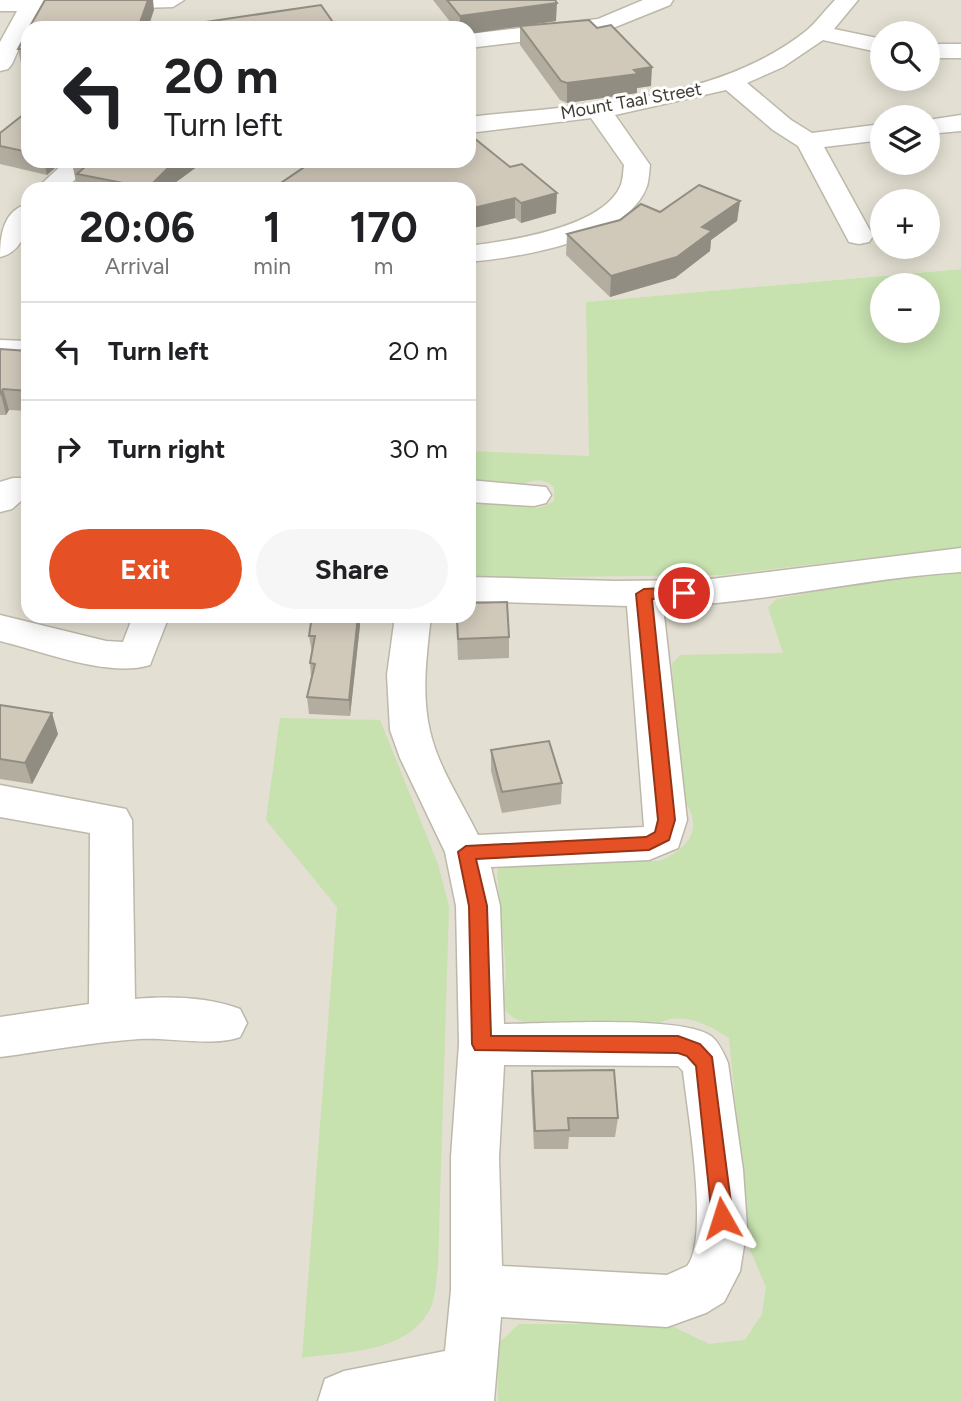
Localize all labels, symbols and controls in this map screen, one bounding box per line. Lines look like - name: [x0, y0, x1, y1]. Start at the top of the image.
- map controls: [870, 21, 940, 343]
- button: search: [870, 21, 940, 91]
- text: 20 m: [164, 46, 279, 105]
- icon: left: [49, 49, 140, 140]
- street label: Mount Taal Street: [559, 78, 704, 124]
- button: layers: [870, 105, 940, 175]
- text: Turn left: [164, 106, 283, 144]
- button: +: [870, 189, 940, 259]
- text: 20:06: [79, 202, 195, 253]
- text: 1: [263, 202, 281, 253]
- text: 170: [349, 202, 418, 253]
- text: Arrival: [105, 252, 170, 280]
- text: min: [253, 252, 291, 280]
- text: m: [374, 252, 393, 280]
- button: −: [870, 273, 940, 343]
- icon: left: [49, 332, 87, 370]
- text: Turn left: [108, 335, 209, 367]
- text: 20 m: [388, 335, 448, 367]
- icon: right: [49, 430, 87, 468]
- text: Turn right: [108, 433, 225, 465]
- text: 30 m: [389, 433, 448, 465]
- button: Exit: [49, 529, 242, 609]
- button: Share: [256, 529, 448, 609]
- pin: [654, 563, 714, 623]
- icon: arrive: [665, 574, 703, 612]
- position arrow: [685, 1181, 759, 1255]

